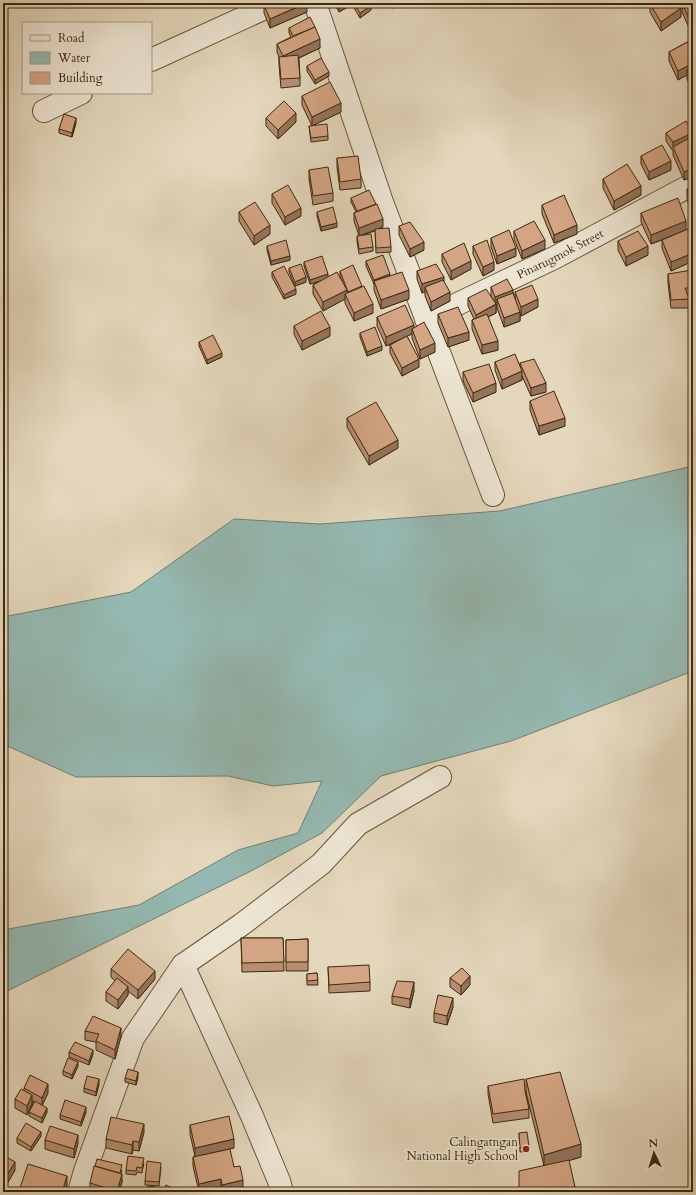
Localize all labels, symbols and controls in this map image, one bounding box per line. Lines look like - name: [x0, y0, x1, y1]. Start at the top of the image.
- legend: [22, 22, 152, 94]
- text: Road: [58, 30, 85, 46]
- text: Water: [57, 50, 91, 66]
- text: Building: [58, 70, 103, 86]
- street label: Pinarugmok Street: [514, 225, 606, 283]
- north arrow: [634, 1133, 674, 1173]
- place label: Calingatngan National High School: [407, 1134, 518, 1164]
- text: N: [648, 1136, 659, 1151]
- marker: Calingatngan National High School: [521, 1144, 531, 1154]

